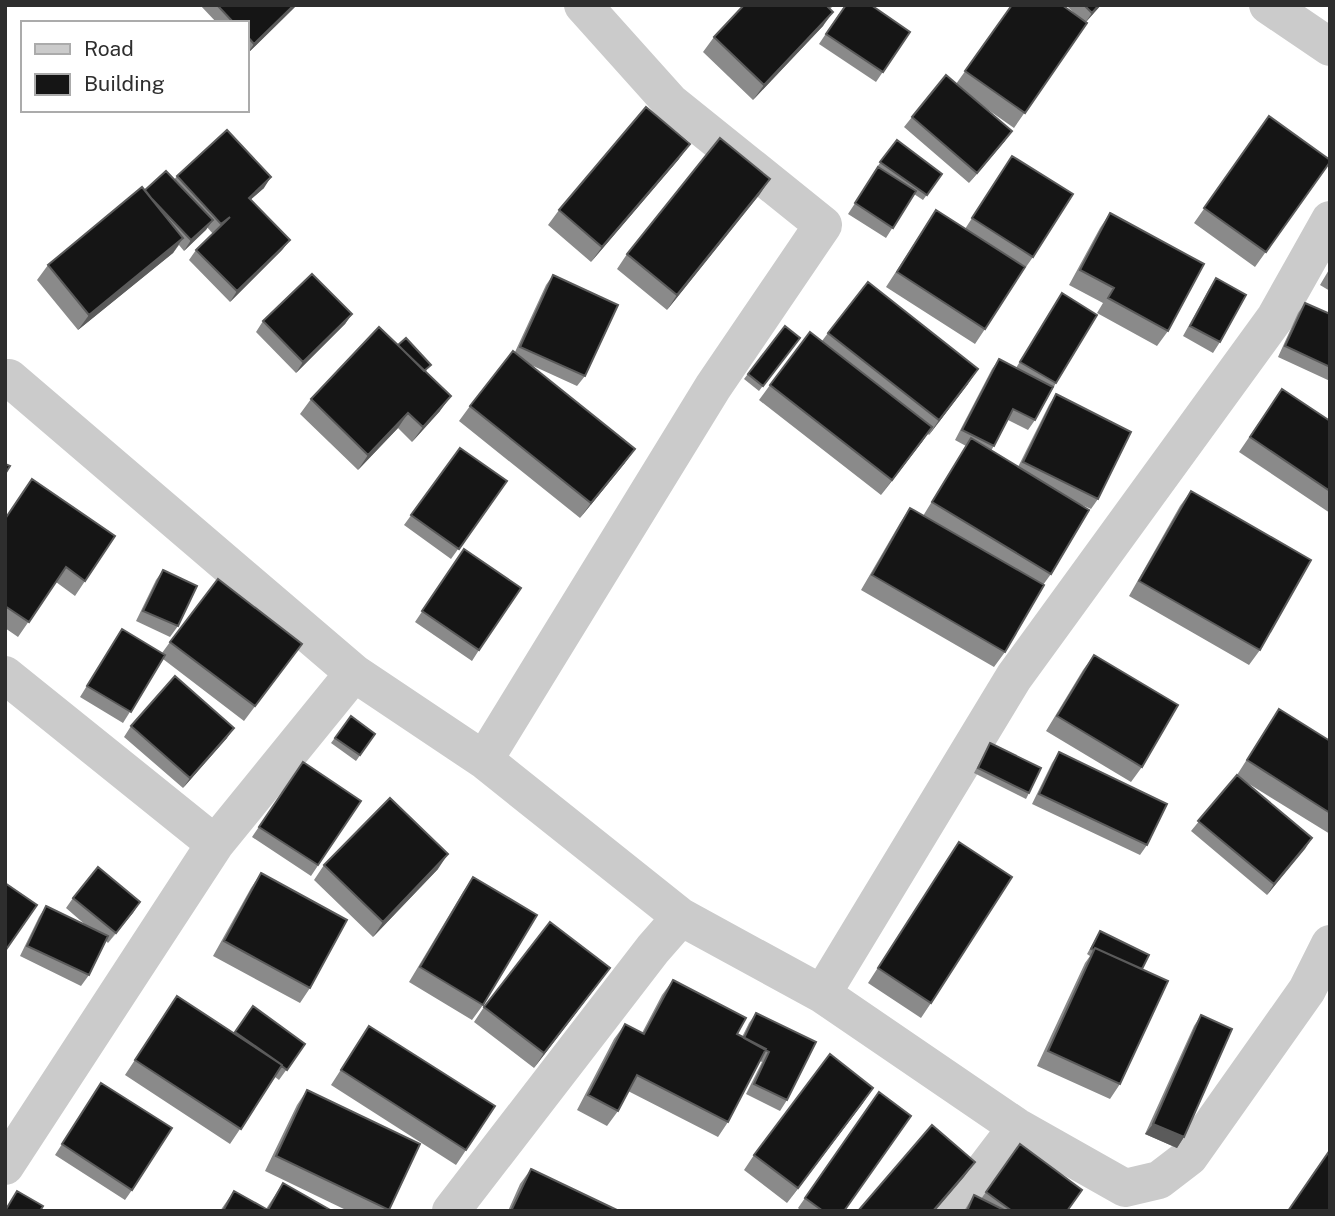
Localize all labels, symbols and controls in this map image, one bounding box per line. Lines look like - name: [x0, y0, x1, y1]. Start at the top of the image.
- legend: [21, 21, 248, 112]
- text: Road: [84, 36, 134, 61]
- text: Building: [84, 71, 165, 96]

